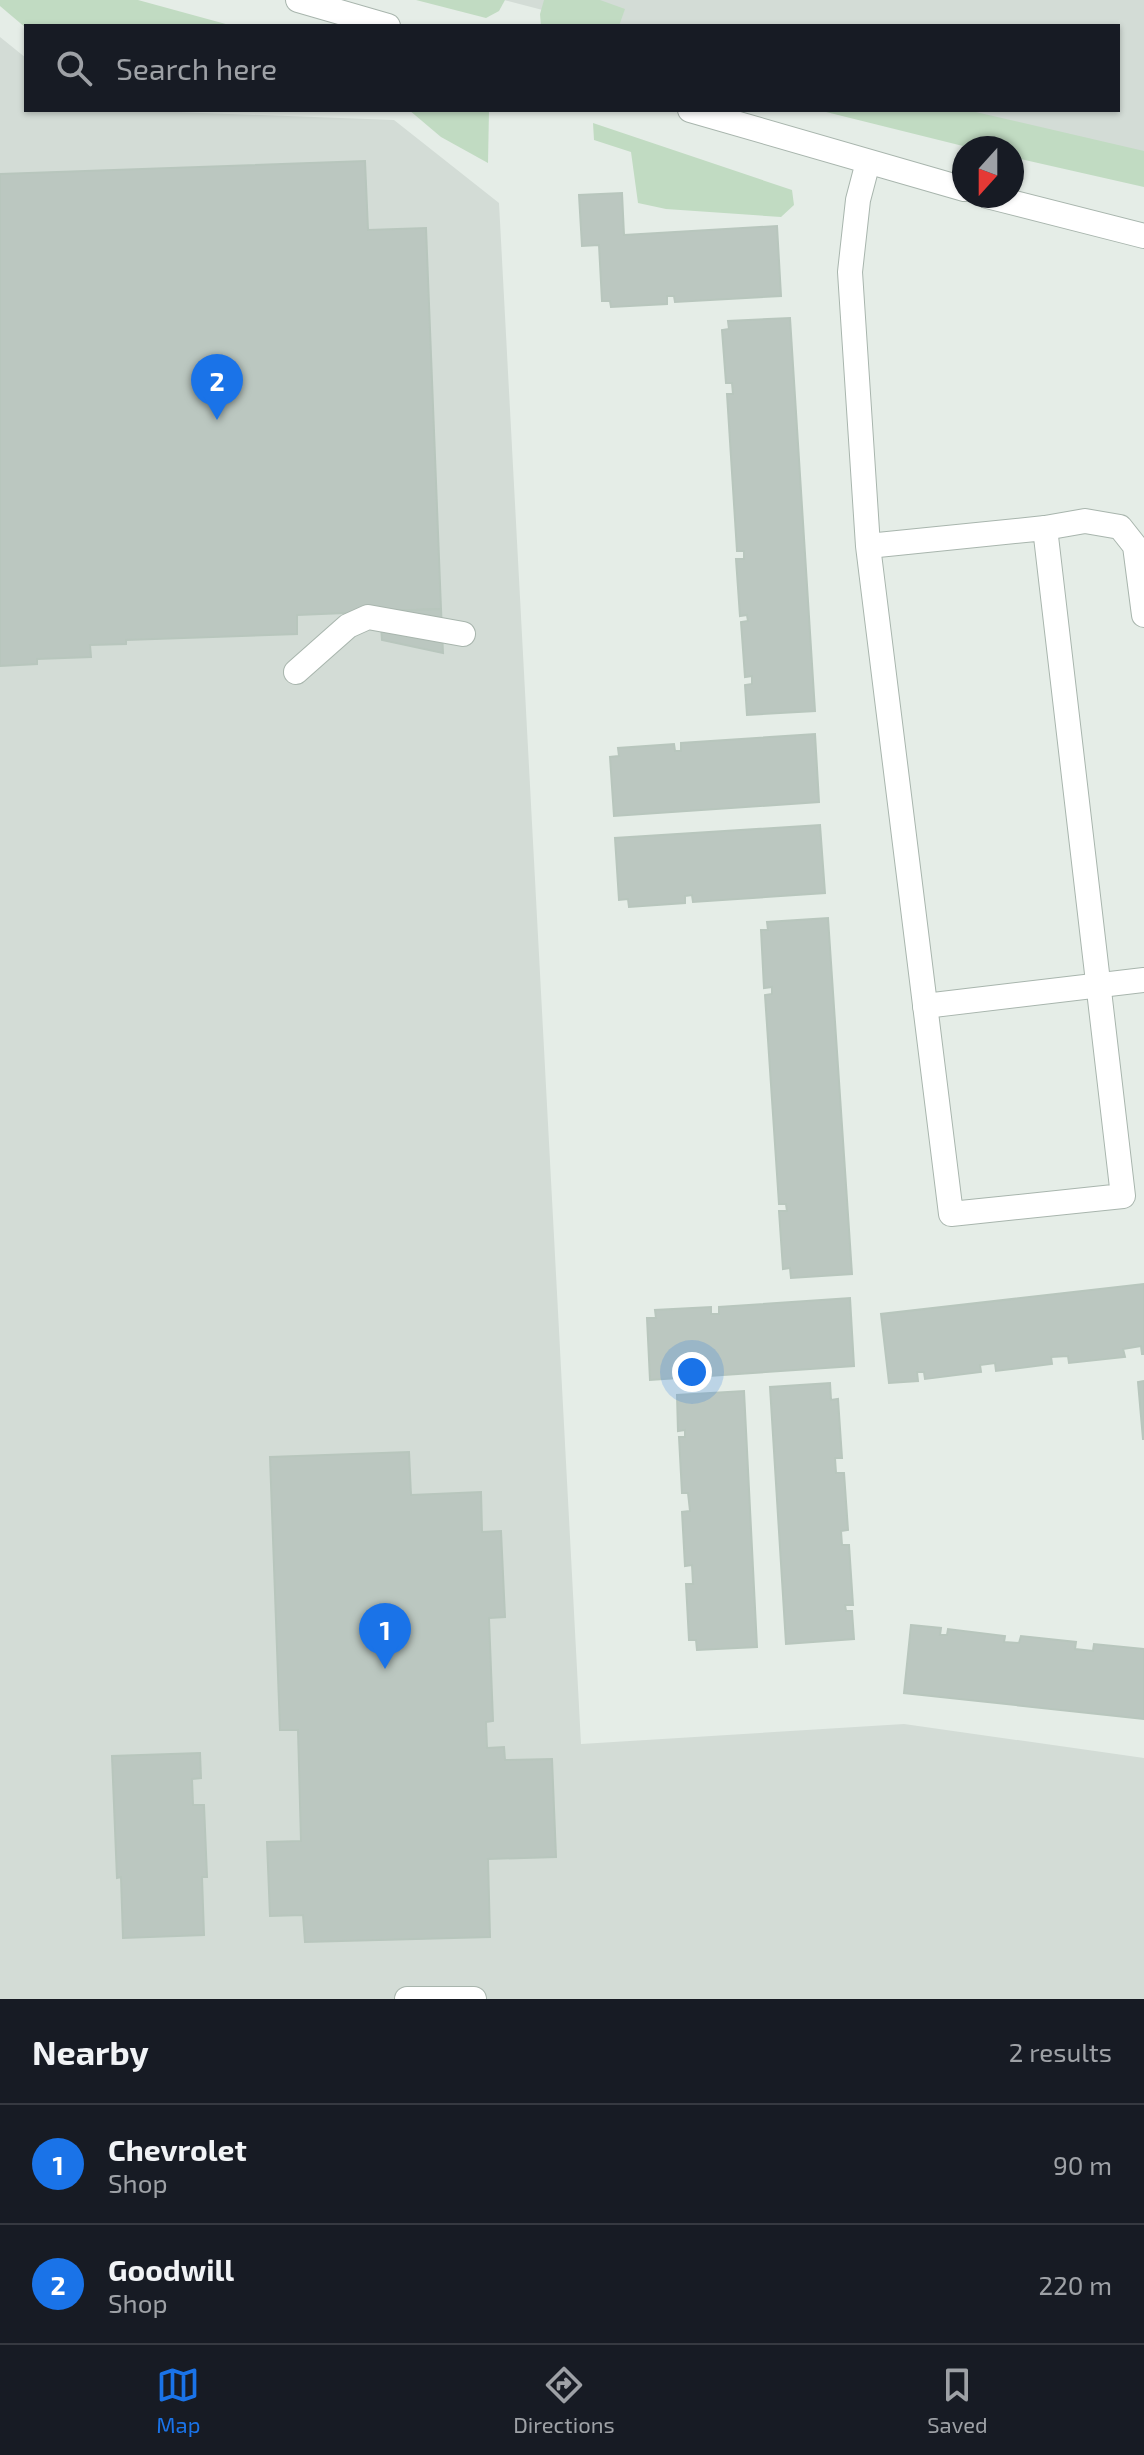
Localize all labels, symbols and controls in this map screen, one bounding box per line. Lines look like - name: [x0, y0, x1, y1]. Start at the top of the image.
- search box: [24, 24, 1120, 112]
- icon: search: [52, 46, 96, 90]
- text: Search here: [116, 50, 277, 86]
- north arrow: [952, 136, 1024, 208]
- pin: 2: [191, 354, 243, 420]
- your location: [672, 1352, 712, 1392]
- pin: 1: [359, 1603, 411, 1669]
- text: Nearby: [32, 2031, 149, 2072]
- text: 2 results: [1009, 2036, 1112, 2067]
- text: Chevrolet: [108, 2131, 247, 2167]
- text: 1: [52, 2149, 64, 2180]
- text: 90 m: [1053, 2149, 1112, 2180]
- text: Shop: [108, 2167, 168, 2198]
- text: Goodwill: [108, 2251, 234, 2287]
- text: 2: [50, 2269, 66, 2300]
- text: 220 m: [1039, 2269, 1112, 2300]
- text: Shop: [108, 2287, 168, 2318]
- tab: Map: [156, 2363, 200, 2437]
- tab: Directions: [513, 2363, 615, 2437]
- tab: Saved: [927, 2363, 988, 2437]

